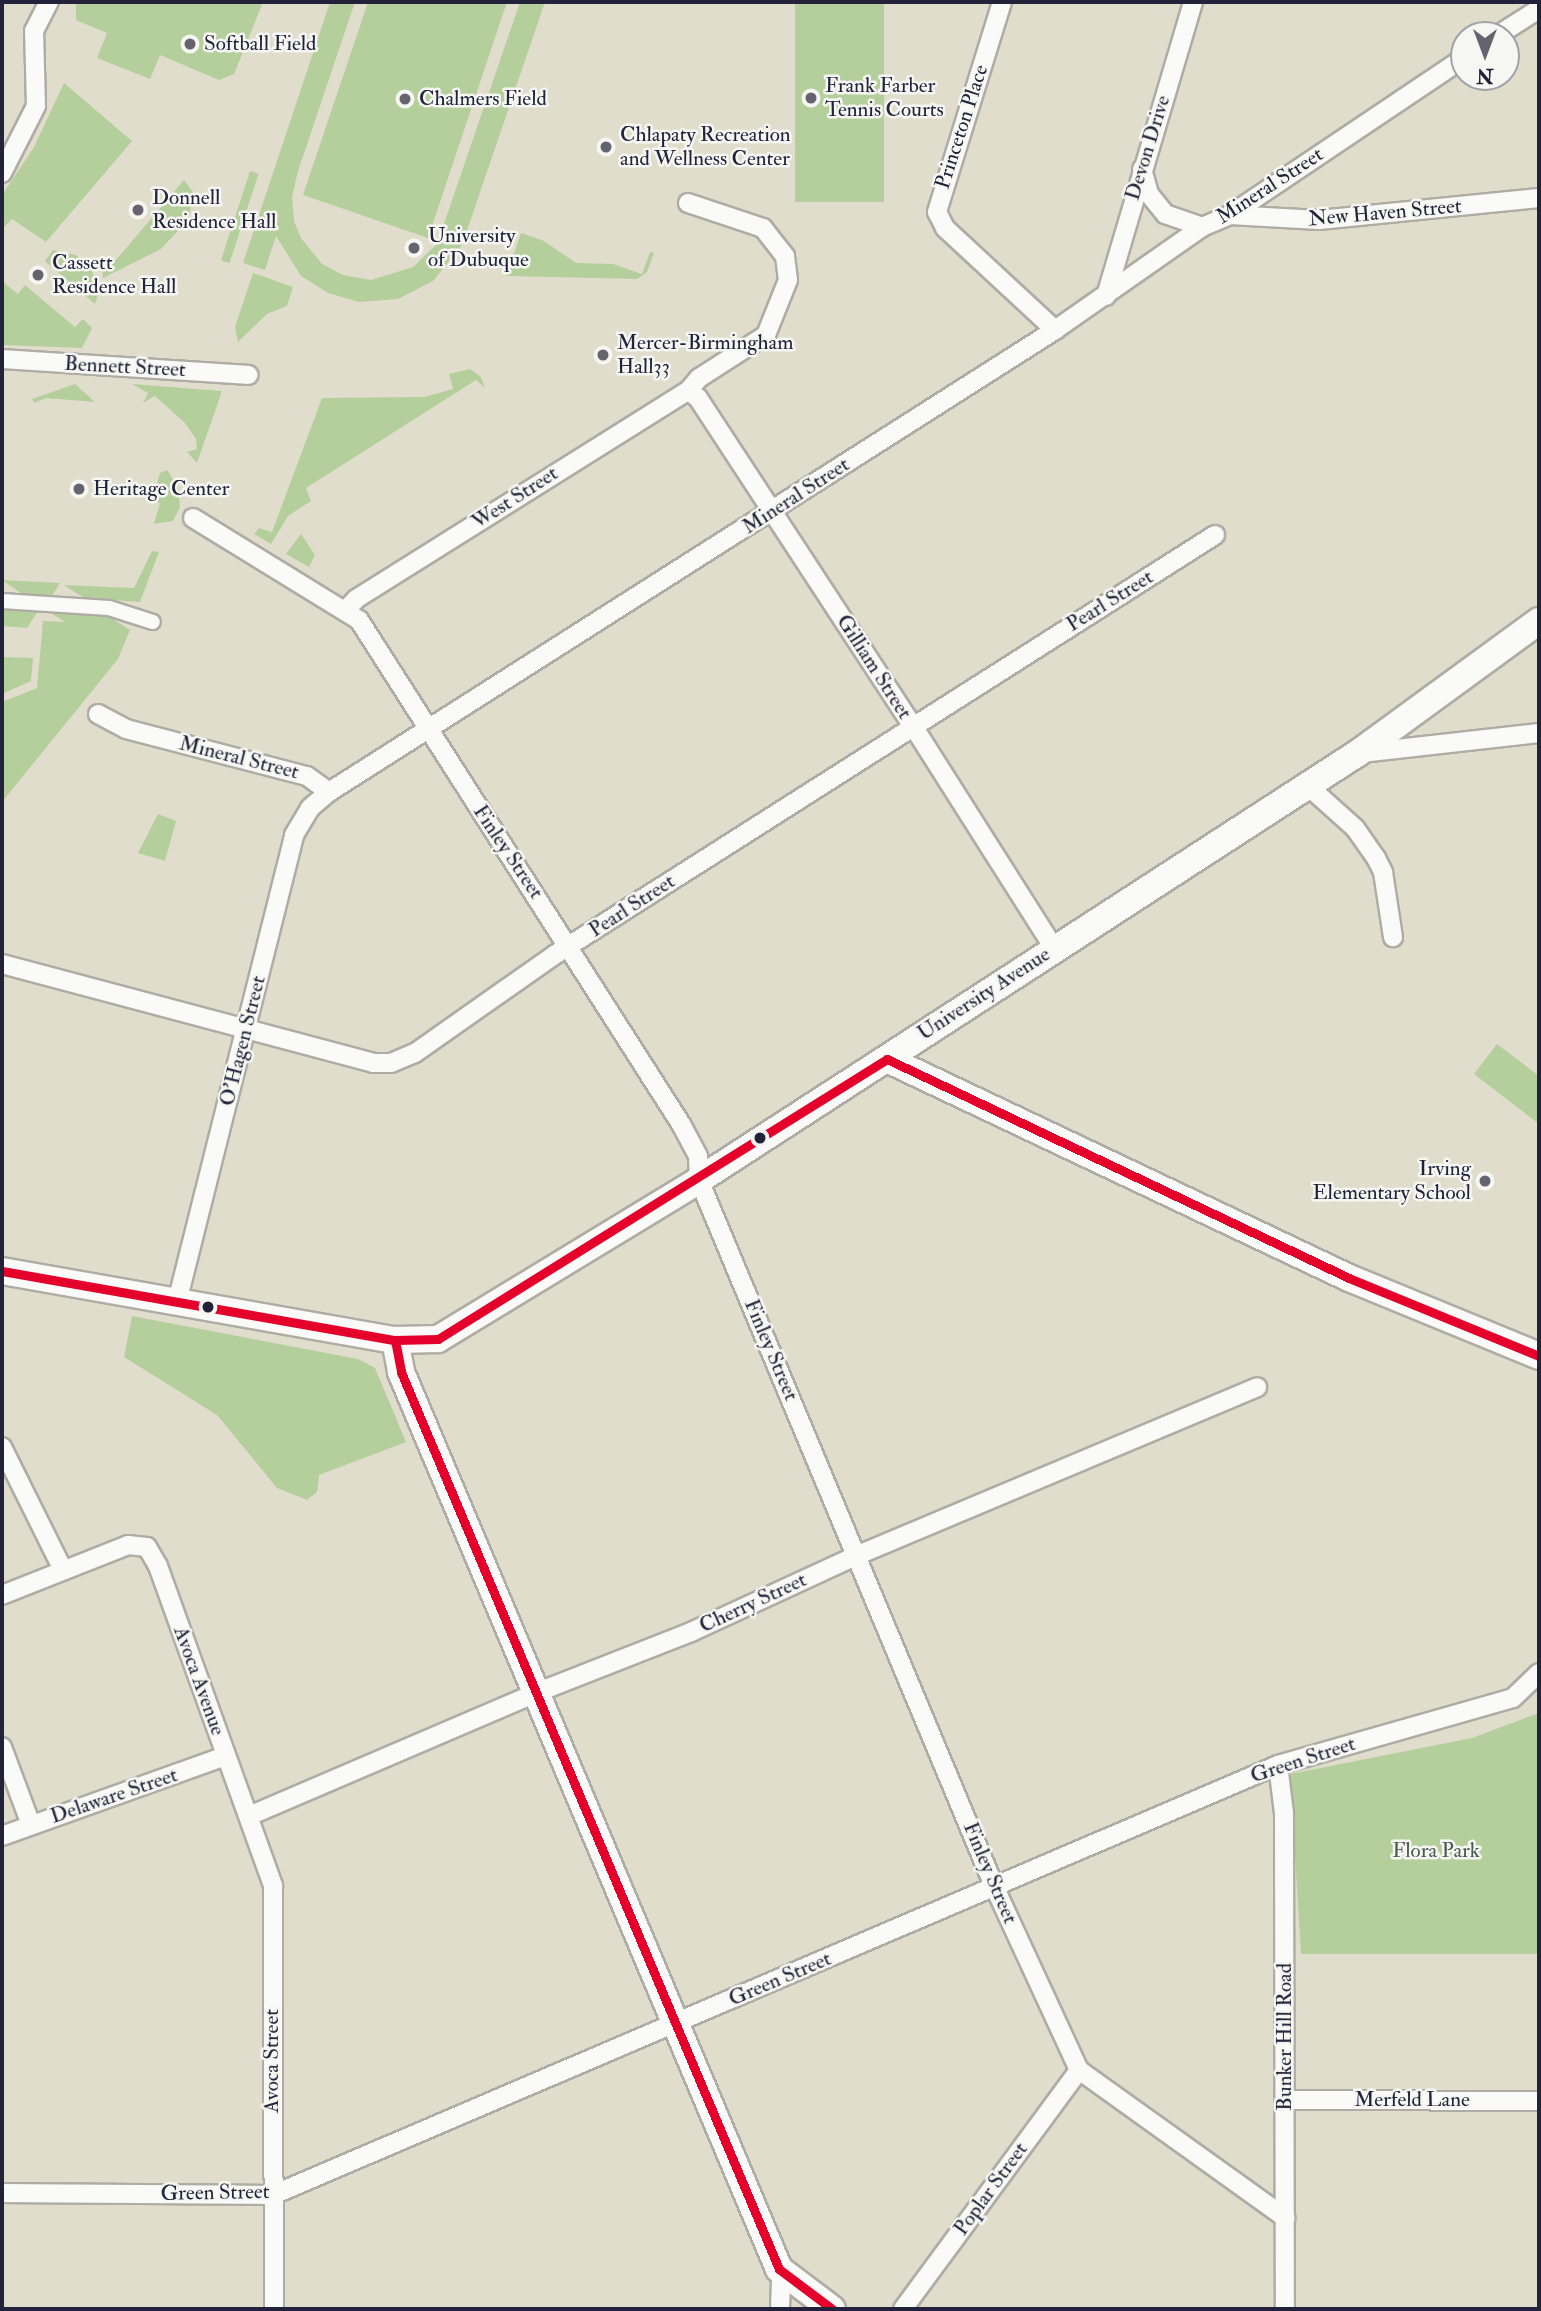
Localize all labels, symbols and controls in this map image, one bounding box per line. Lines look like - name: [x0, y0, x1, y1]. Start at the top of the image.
- north arrow: [1450, 21, 1520, 91]
- place label: Softball Field: [204, 31, 316, 57]
- marker: Softball Field: [182, 36, 198, 52]
- street label: Princeton Place: [930, 62, 994, 192]
- text: N: [1477, 63, 1494, 87]
- place label: Frank Farber Tennis Courts: [825, 73, 944, 123]
- place label: Chalmers Field: [419, 86, 547, 112]
- marker: Frank Farber Tennis Courts: [803, 90, 819, 106]
- marker: Chalmers Field: [397, 91, 413, 107]
- street label: Devon Drive: [1120, 93, 1176, 203]
- place label: Chlapaty Recreation and Wellness Center: [620, 122, 791, 172]
- marker: Chlapaty Recreation and Wellness Center: [598, 139, 614, 155]
- street label: Mineral Street: [1212, 142, 1328, 230]
- place label: Donnell Residence Hall: [152, 185, 276, 235]
- street label: New Haven Street: [1307, 194, 1463, 232]
- marker: Donnell Residence Hall: [130, 202, 146, 218]
- place label: University of Dubuque: [428, 223, 529, 273]
- marker: University of Dubuque: [406, 240, 422, 256]
- place label: Cassett Residence Hall: [52, 250, 176, 300]
- marker: Cassett Residence Hall: [30, 267, 46, 283]
- place label: Mercer-Birmingham Hall33: [617, 330, 793, 380]
- marker: Mercer-Birmingham Hall33: [595, 347, 611, 363]
- street label: Bennett Street: [64, 351, 186, 383]
- street label: Mineral Street: [738, 452, 854, 540]
- street label: West Street: [467, 461, 563, 535]
- place label: Heritage Center: [93, 476, 229, 502]
- marker: Heritage Center: [71, 481, 87, 497]
- street label: Pearl Street: [1062, 565, 1158, 637]
- street label: Gilliam Street: [831, 610, 917, 724]
- street label: Mineral Street: [177, 731, 301, 785]
- street label: Finley Street: [467, 800, 549, 904]
- street label: Pearl Street: [584, 869, 680, 943]
- street label: University Avenue: [913, 942, 1055, 1046]
- street label: O'Hagen Street: [215, 973, 271, 1109]
- unlabelled marker: [753, 1131, 767, 1145]
- place label: Irving Elementary School: [1313, 1156, 1471, 1206]
- marker: Irving Elementary School: [1477, 1173, 1493, 1189]
- street label: Finley Street: [738, 1295, 804, 1405]
- unlabelled marker: [201, 1300, 215, 1314]
- street label: Cherry Street: [696, 1567, 810, 1639]
- street label: Avoca Avenue: [168, 1623, 230, 1739]
- street label: Green Street: [1247, 1731, 1359, 1789]
- street label: Delaware Street: [47, 1762, 181, 1830]
- street label: Finley Street: [957, 1818, 1023, 1928]
- park label: Flora Park: [1392, 1838, 1480, 1864]
- street label: Green Street: [725, 1946, 835, 2012]
- street label: Bunker Hill Road: [1272, 1963, 1298, 2111]
- street label: Avoca Street: [259, 2009, 285, 2113]
- street label: Merfeld Lane: [1354, 2087, 1470, 2113]
- street label: Poplar Street: [949, 2137, 1033, 2241]
- street label: Green Street: [160, 2179, 270, 2207]

